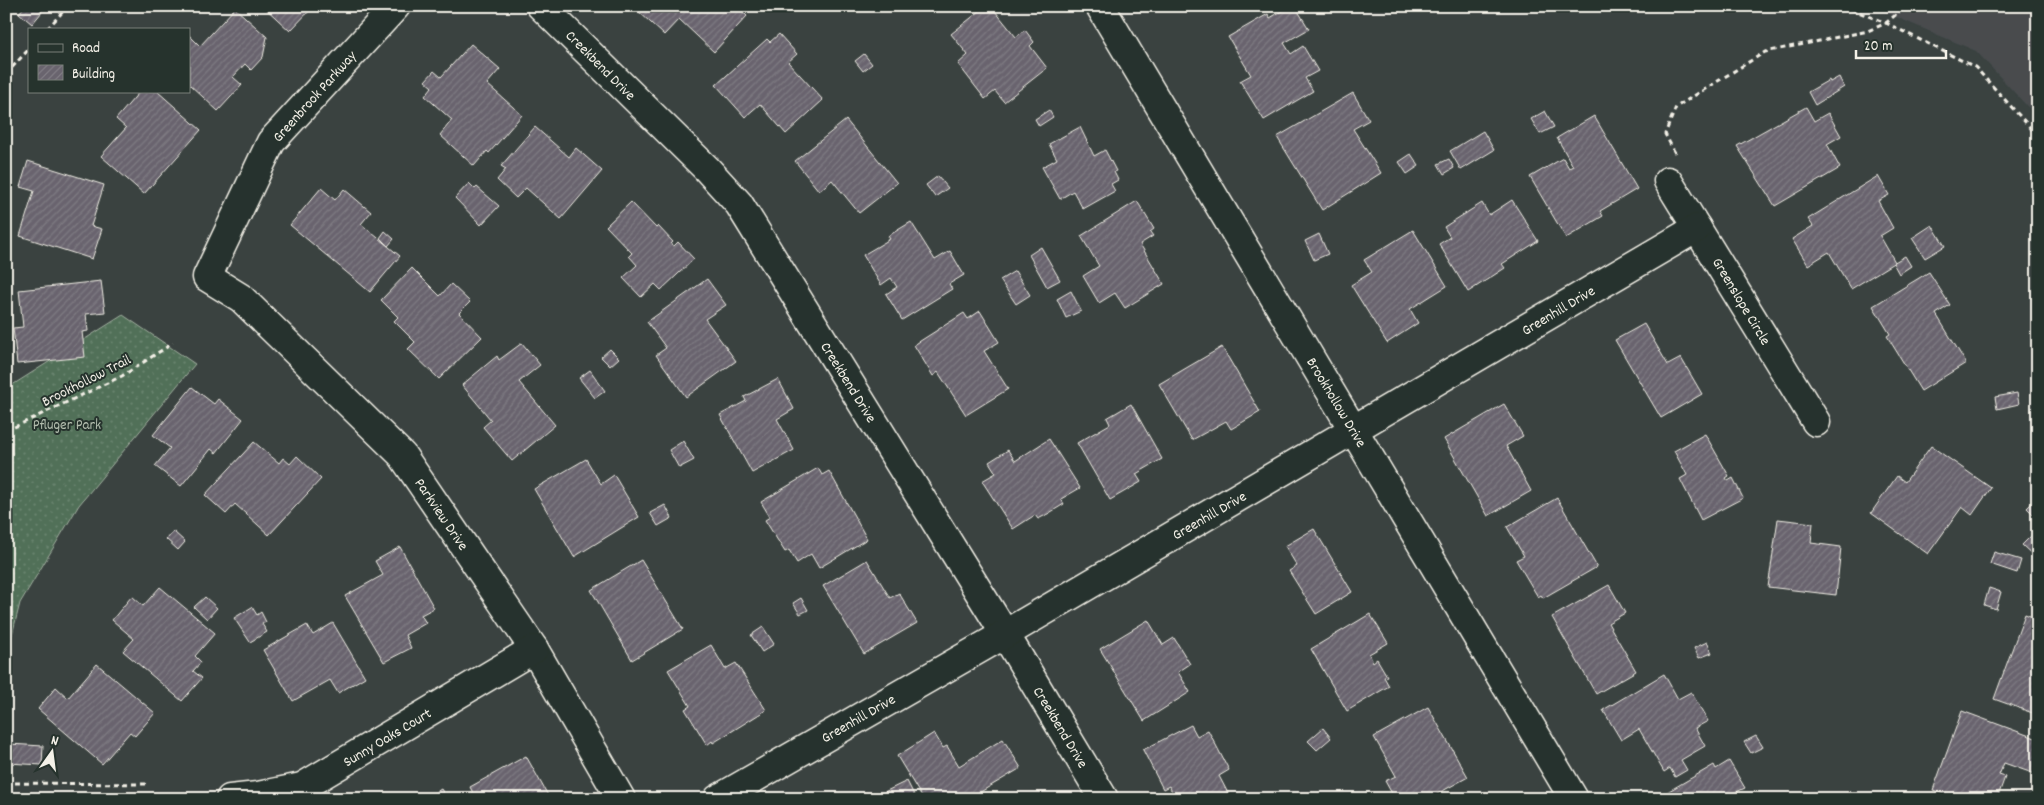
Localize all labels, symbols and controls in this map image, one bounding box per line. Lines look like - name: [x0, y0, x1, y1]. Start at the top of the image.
- street label: Creekbend Drive: [559, 26, 640, 107]
- legend: [28, 28, 190, 92]
- scale bar: [1856, 28, 1946, 60]
- text: 20 m: [1864, 36, 1892, 58]
- text: Road: [72, 38, 100, 60]
- street label: Greenbrook Parkway: [268, 46, 363, 148]
- text: Building: [72, 64, 115, 86]
- street label: Greenslope Circle: [1705, 254, 1775, 350]
- street label: Greenhill Drive: [1518, 281, 1600, 342]
- street label: Creekbend Drive: [814, 338, 881, 428]
- street label: Brookhollow Trail: [38, 350, 136, 414]
- street label: Brookhollow Drive: [1300, 354, 1371, 453]
- park label: Pfluger Park: [33, 415, 101, 437]
- street label: Parkview Drive: [408, 474, 473, 556]
- street label: Greenhill Drive: [1169, 486, 1252, 547]
- street label: Creekbend Drive: [1026, 683, 1093, 773]
- street label: Greenhill Drive: [818, 689, 901, 750]
- street label: Sunny Oaks Court: [340, 703, 437, 774]
- north arrow: [28, 728, 78, 778]
- text: N: [49, 731, 61, 752]

